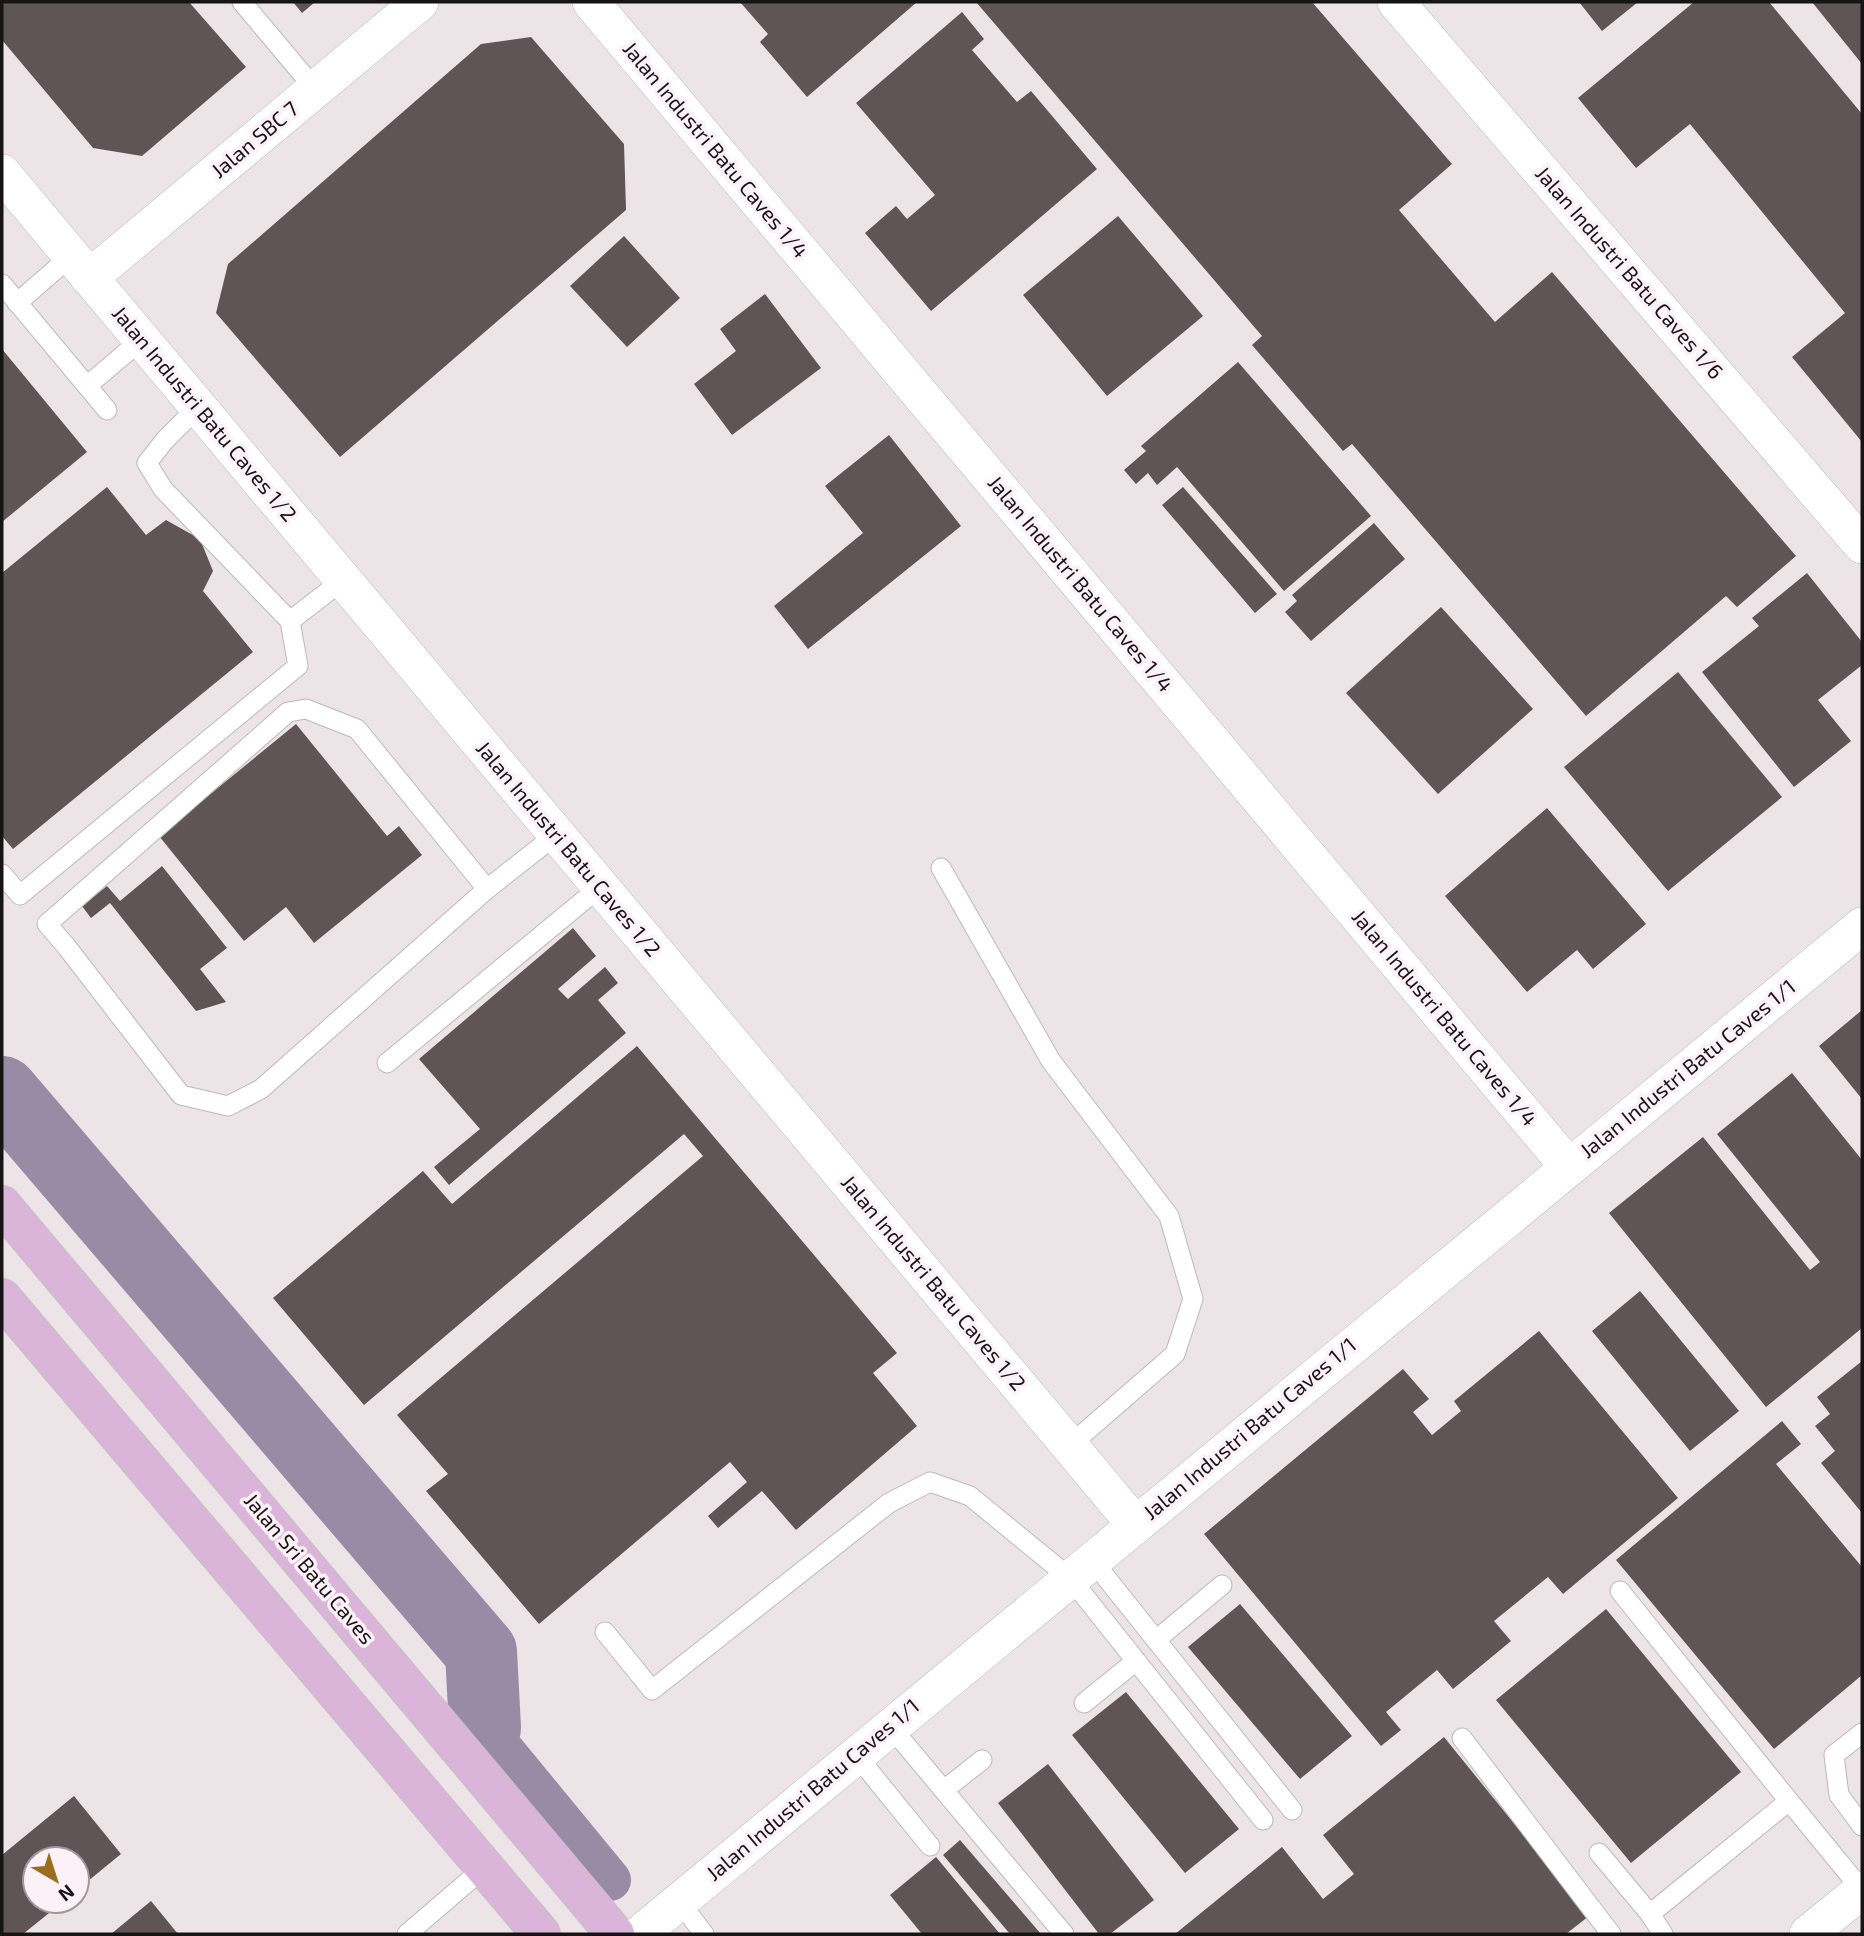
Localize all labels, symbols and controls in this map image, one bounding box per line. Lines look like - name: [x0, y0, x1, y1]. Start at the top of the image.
- street label: Jalan Industri Batu Caves 1/4: [618, 36, 814, 262]
- street label: Jalan SBC 7: [206, 95, 303, 182]
- street label: Jalan Industri Batu Caves 1/6: [1531, 161, 1729, 383]
- street label: Jalan Industri Batu Caves 1/2: [108, 300, 303, 526]
- street label: Jalan Industri Batu Caves 1/4: [983, 470, 1179, 696]
- street label: Jalan Industri Batu Caves 1/2: [472, 735, 667, 961]
- street label: Jalan Industri Batu Caves 1/4: [1347, 904, 1543, 1130]
- street label: Jalan Industri Batu Caves 1/1: [1574, 973, 1800, 1162]
- street label: Jalan Industri Batu Caves 1/2: [837, 1169, 1032, 1395]
- street label: Jalan Industri Batu Caves 1/1: [1138, 1332, 1360, 1524]
- street label: Jalan Sri Batu Caves: [240, 1488, 380, 1648]
- street label: Jalan Industri Batu Caves 1/1: [701, 1693, 923, 1885]
- north arrow: [21, 1845, 91, 1915]
- text: N: [54, 1880, 80, 1907]

